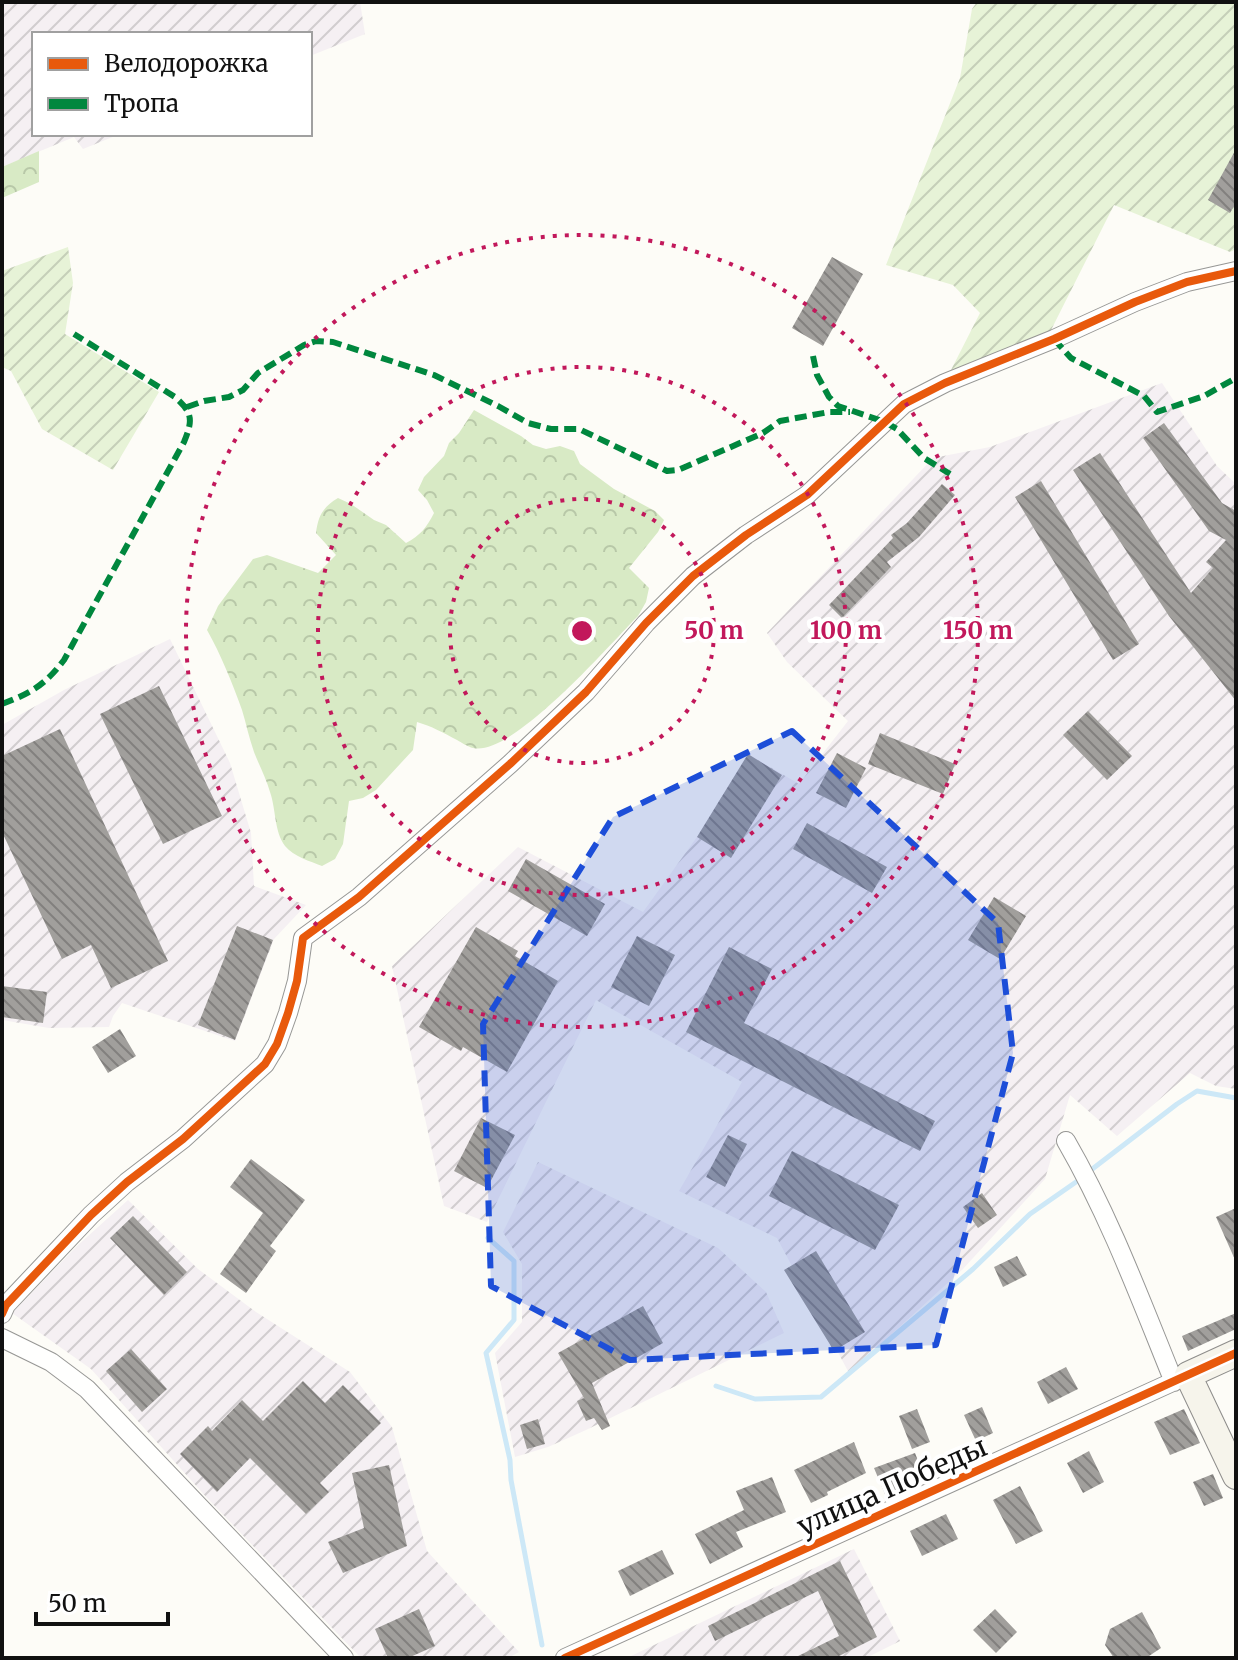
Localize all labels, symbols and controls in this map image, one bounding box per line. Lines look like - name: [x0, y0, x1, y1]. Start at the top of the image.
- legend: [32, 32, 312, 136]
- text: Велодорожка: [104, 48, 269, 79]
- text: Тропа: [104, 88, 179, 119]
- text: 50 m: [684, 615, 744, 646]
- text: 100 m: [810, 615, 882, 646]
- text: 150 m: [943, 615, 1013, 646]
- centre of rings: [568, 617, 596, 645]
- street label: улица Победы: [791, 1428, 993, 1544]
- scale bar: [36, 1576, 168, 1626]
- text: 50 m: [48, 1588, 107, 1619]

